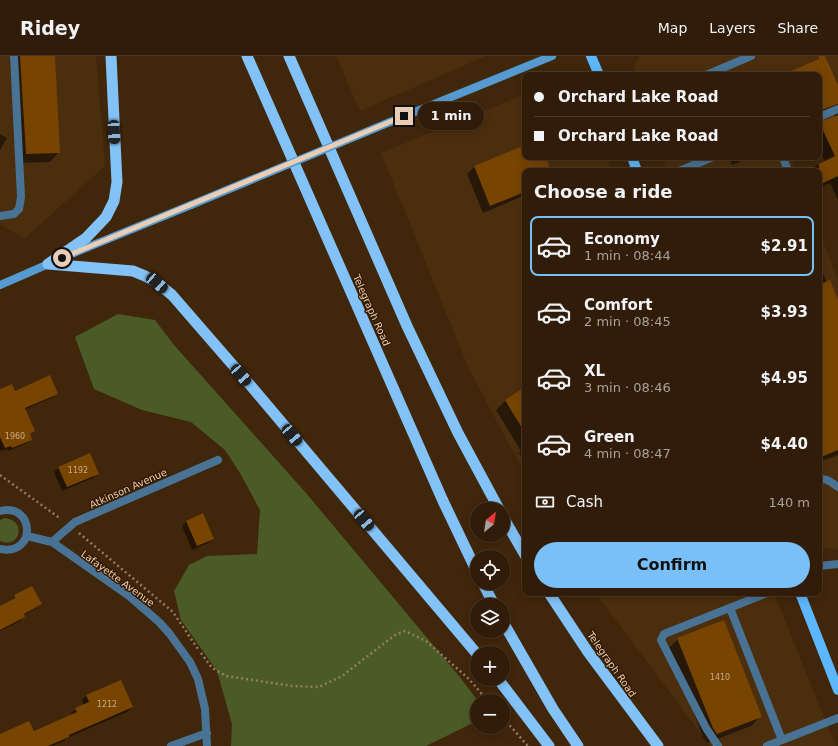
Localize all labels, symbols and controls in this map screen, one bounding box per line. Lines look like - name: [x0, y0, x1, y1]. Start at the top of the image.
- text: Ridey: [20, 17, 80, 39]
- text: Map: [658, 20, 687, 36]
- text: Layers: [709, 20, 756, 36]
- text: Share: [778, 20, 818, 36]
- text: Orchard Lake Road: [558, 88, 719, 106]
- callout: 1 min: [418, 102, 484, 130]
- route end: [395, 107, 413, 125]
- text: 1 min: [431, 108, 471, 123]
- car: [107, 120, 121, 144]
- text: Orchard Lake Road: [558, 127, 719, 145]
- text: Choose a ride: [534, 181, 673, 202]
- icon: car: [536, 228, 572, 264]
- text: Economy: [584, 230, 660, 248]
- text: $2.91: [761, 237, 808, 255]
- text: 1 min · 08:44: [584, 248, 671, 263]
- route start: [53, 249, 71, 267]
- car: [144, 271, 170, 295]
- street label: Telegraph Road: [350, 272, 392, 348]
- icon: car: [536, 294, 572, 330]
- text: Comfort: [584, 296, 652, 314]
- text: $3.93: [761, 303, 808, 321]
- text: 2 min · 08:45: [584, 314, 671, 329]
- icon: car: [536, 360, 572, 396]
- car: [229, 362, 253, 388]
- text: XL: [584, 362, 605, 380]
- text: $4.95: [761, 369, 808, 387]
- text: 3 min · 08:46: [584, 380, 671, 395]
- car: [280, 422, 304, 448]
- icon: car: [536, 426, 572, 462]
- text: Green: [584, 428, 635, 446]
- house number: 1960: [5, 432, 25, 441]
- text: $4.40: [761, 435, 808, 453]
- text: 4 min · 08:47: [584, 446, 671, 461]
- house number: 1192: [68, 466, 88, 475]
- street label: Atkinson Avenue: [88, 466, 169, 510]
- icon: cash: [534, 491, 556, 513]
- text: Cash: [566, 493, 603, 511]
- text: 140 m: [768, 495, 810, 510]
- north arrow: [470, 502, 510, 542]
- map controls: [470, 502, 510, 734]
- car: [352, 507, 376, 533]
- button: Confirm: [534, 542, 810, 588]
- street label: Lafayette Avenue: [79, 548, 156, 609]
- button: locate: [470, 550, 510, 590]
- button: layers: [470, 598, 510, 638]
- street label: Telegraph Road: [584, 629, 638, 699]
- button: +: [470, 646, 510, 686]
- house number: 1410: [710, 673, 730, 682]
- button: −: [470, 694, 510, 734]
- house number: 1212: [97, 700, 117, 709]

